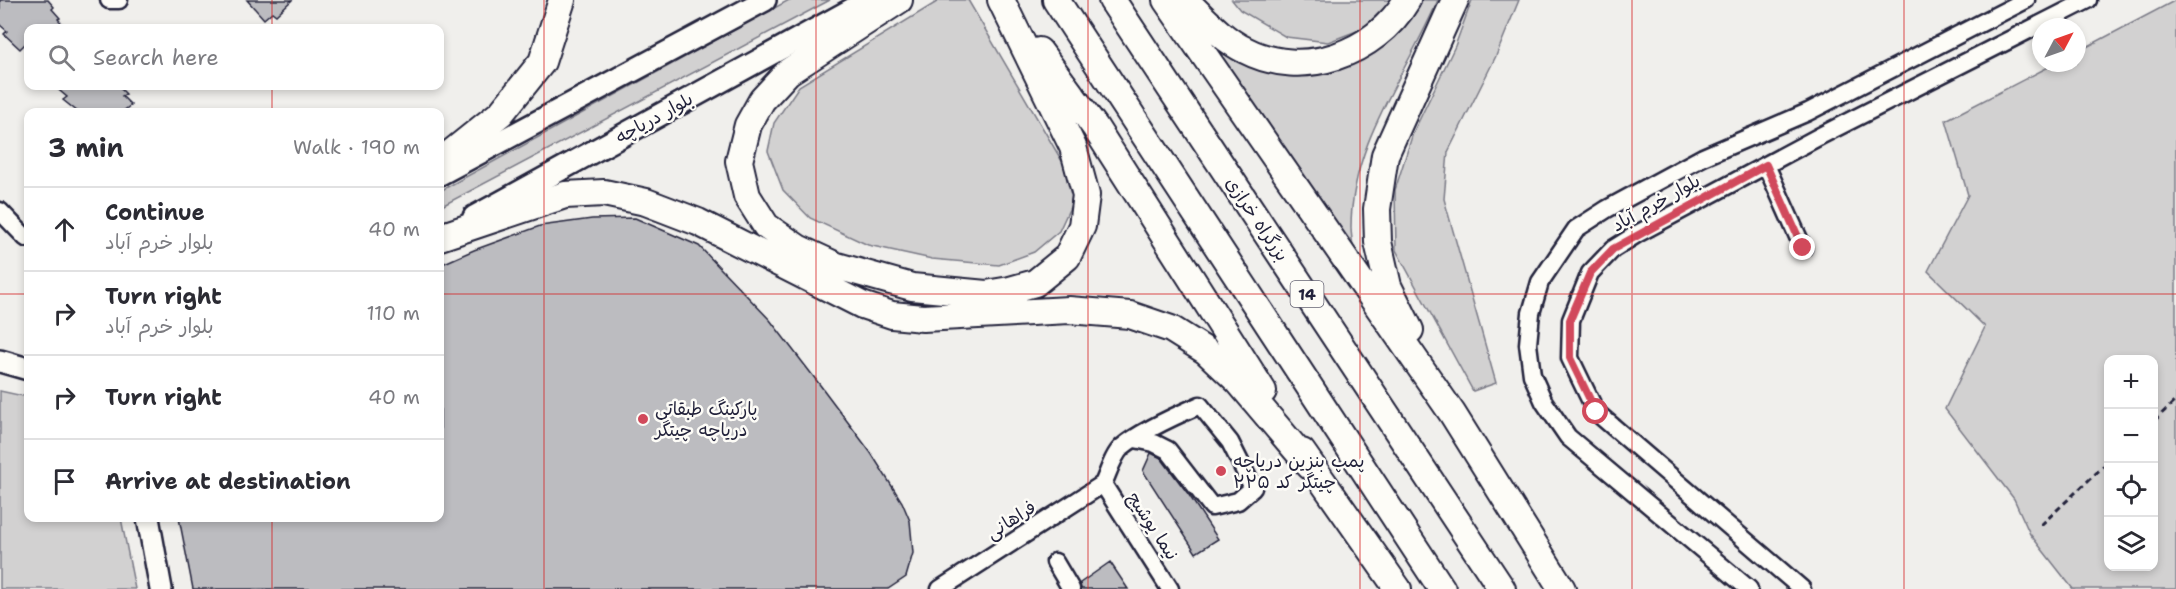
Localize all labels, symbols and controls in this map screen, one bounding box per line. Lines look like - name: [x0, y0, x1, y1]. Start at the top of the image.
- north arrow: [2032, 18, 2086, 72]
- search box: [24, 24, 444, 90]
- icon: search: [45, 41, 78, 74]
- text: Search here: [93, 43, 219, 72]
- street label: بلوار دریاچه: [611, 87, 697, 149]
- text: 3 min: [48, 130, 124, 165]
- text: Walk · 190 m: [293, 134, 420, 160]
- street label: بلوار خرم آباد: [1607, 169, 1706, 239]
- street label: بزرگراه خرازی: [1220, 172, 1294, 266]
- text: Continue: [105, 198, 205, 227]
- icon: ahead: [48, 213, 81, 246]
- text: 40 m: [368, 216, 420, 242]
- text: بلوار خرم آباد: [105, 229, 214, 255]
- route end: [1789, 234, 1815, 260]
- road number: 14: [1290, 281, 1324, 307]
- text: Turn right: [105, 282, 222, 311]
- icon: right: [48, 297, 81, 330]
- text: 110 m: [366, 300, 420, 326]
- text: بلوار خرم آباد: [105, 313, 214, 339]
- map controls: [2104, 355, 2158, 571]
- button: +: [2104, 355, 2158, 409]
- icon: right: [48, 381, 81, 414]
- text: Turn right: [105, 383, 222, 412]
- text: 40 m: [368, 384, 420, 410]
- place label: پارکینگ طبقاتی دریاچه چیتگر: [653, 397, 757, 442]
- route start: [1582, 398, 1608, 424]
- button: −: [2104, 409, 2158, 463]
- marker: پارکینگ طبقاتی دریاچه چیتگر: [636, 412, 650, 426]
- place label: پمپ بنزین دریاچه چیتگر کد ۲۲۵: [1233, 449, 1364, 494]
- button: locate: [2104, 463, 2158, 517]
- marker: پمپ بنزین دریاچه چیتگر کد ۲۲۵: [1214, 464, 1228, 478]
- icon: arrive: [48, 465, 81, 498]
- text: Arrive at destination: [105, 467, 351, 496]
- street label: نیما یوشیج: [1122, 487, 1184, 565]
- street label: فراهانی: [981, 495, 1041, 545]
- button: layers: [2104, 517, 2158, 571]

